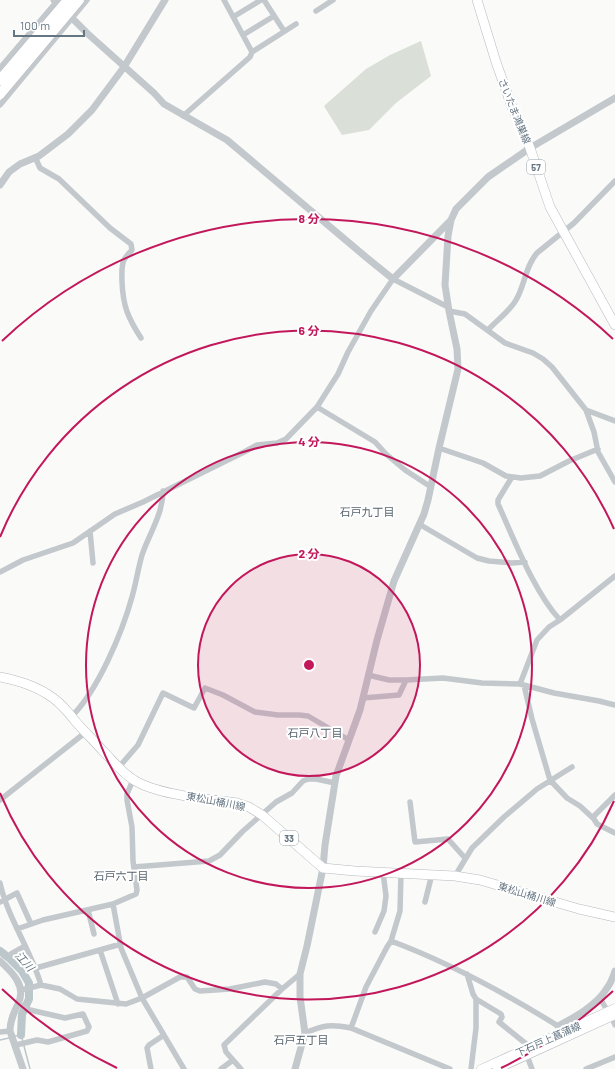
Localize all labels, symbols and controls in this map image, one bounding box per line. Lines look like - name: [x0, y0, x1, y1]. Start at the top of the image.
- scale bar: [14, 12, 84, 38]
- text: 100 m: [20, 18, 50, 32]
- street label: さいたま鴻巣線: [496, 76, 534, 146]
- road number: 57: [527, 160, 545, 174]
- text: 8 分: [299, 211, 319, 225]
- text: 6 分: [299, 323, 319, 337]
- text: 4 分: [298, 434, 320, 448]
- district label: 石戸九丁目: [340, 505, 395, 518]
- text: 2 分: [298, 546, 320, 560]
- centre of rings: [302, 658, 316, 672]
- district label: 石戸八丁目: [288, 726, 343, 739]
- street label: 東松山桶川線: [185, 789, 247, 813]
- road number: 33: [280, 831, 298, 845]
- district label: 石戸六丁目: [94, 869, 149, 882]
- street label: 東松山桶川線: [497, 879, 557, 909]
- water label: 江川: [13, 948, 38, 974]
- street label: 下石戸上菖蒲線: [514, 1019, 582, 1059]
- district label: 石戸五丁目: [274, 1033, 329, 1046]

